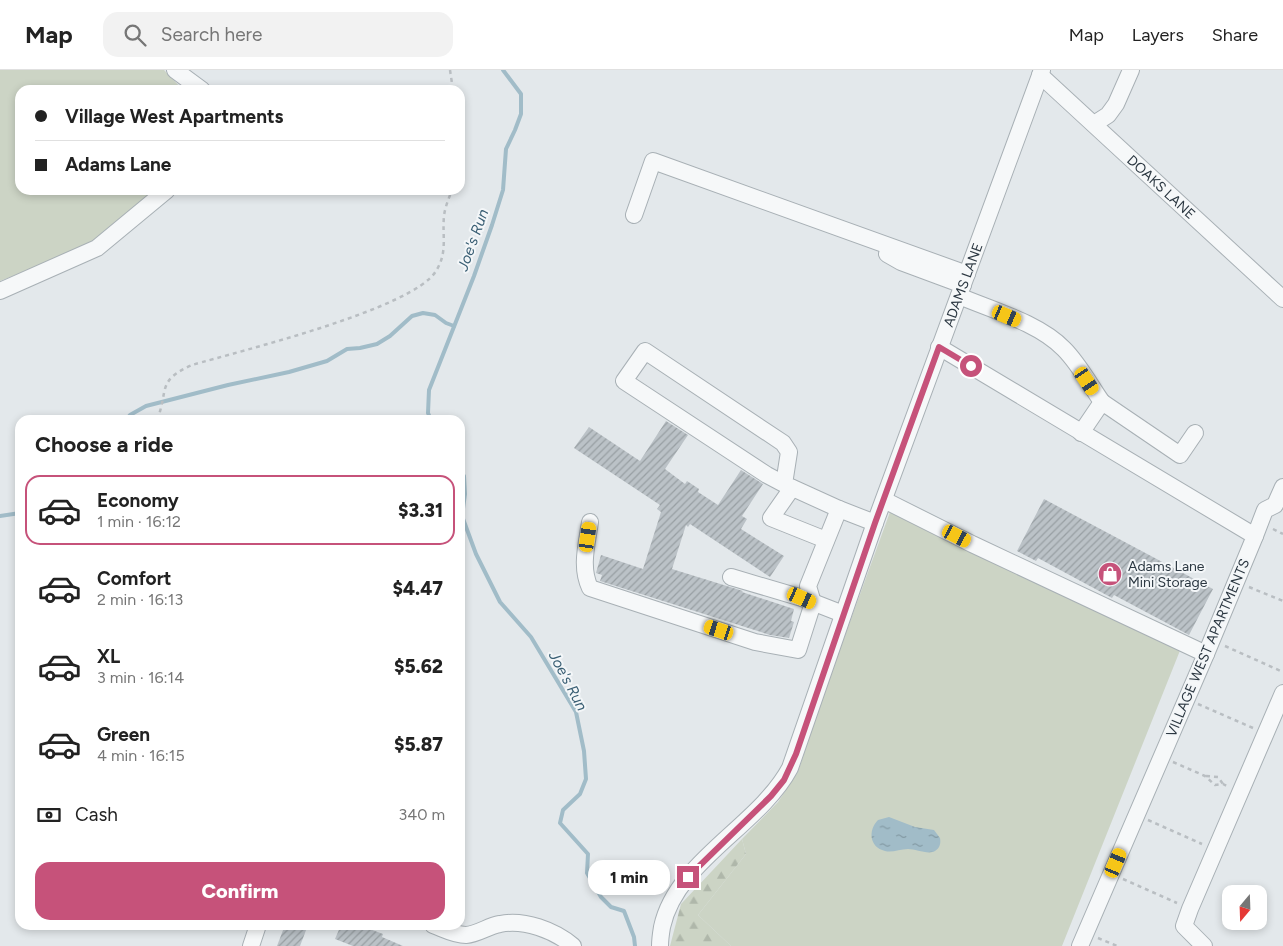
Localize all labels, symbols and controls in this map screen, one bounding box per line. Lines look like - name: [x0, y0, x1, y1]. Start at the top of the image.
- search box: [103, 12, 453, 57]
- text: Map: [25, 20, 73, 49]
- icon: search: [121, 21, 149, 49]
- text: Search here: [161, 23, 262, 46]
- text: Map: [1069, 24, 1104, 46]
- text: Layers: [1132, 24, 1184, 46]
- text: Share: [1212, 24, 1258, 46]
- text: Village West Apartments: [65, 105, 283, 128]
- street label: DOAKS LANE: [1124, 151, 1199, 222]
- text: Adams Lane: [65, 153, 171, 176]
- water label: Joe's Run: [453, 207, 492, 274]
- street label: ADAMS LANE: [940, 240, 986, 329]
- car: [990, 303, 1023, 329]
- route start: [960, 355, 982, 377]
- car: [1072, 364, 1101, 398]
- text: Choose a ride: [35, 431, 173, 458]
- icon: car: [37, 488, 82, 533]
- text: Economy: [97, 489, 179, 512]
- text: $3.31: [398, 499, 443, 522]
- text: 1 min · 16:12: [97, 512, 181, 531]
- car: [578, 521, 597, 553]
- car: [940, 523, 973, 549]
- street label: VILLAGE WEST APARTMENTS: [1163, 556, 1253, 740]
- place label: Adams Lane Mini Storage: [1128, 558, 1208, 591]
- shop icon: Adams Lane Mini Storage: [1097, 561, 1123, 587]
- icon: car: [37, 566, 82, 611]
- text: Comfort: [97, 567, 172, 590]
- text: $4.47: [392, 577, 443, 600]
- car: [785, 585, 818, 611]
- text: 2 min · 16:13: [97, 590, 183, 609]
- car: [702, 618, 735, 642]
- icon: car: [37, 644, 82, 689]
- text: XL: [97, 645, 120, 668]
- water label: Joe's Run: [544, 647, 591, 714]
- text: $5.62: [394, 655, 443, 678]
- text: 3 min · 16:14: [97, 668, 184, 687]
- icon: car: [37, 722, 82, 767]
- text: Green: [97, 723, 150, 746]
- text: $5.87: [394, 733, 443, 756]
- text: 4 min · 16:15: [97, 746, 185, 765]
- icon: cash: [35, 801, 63, 829]
- text: Cash: [75, 803, 118, 826]
- text: 340 m: [399, 805, 445, 824]
- car: [1103, 846, 1128, 880]
- callout: 1 min: [588, 860, 670, 894]
- button: Confirm: [35, 862, 445, 920]
- route end: [677, 866, 699, 888]
- text: 1 min: [610, 868, 648, 887]
- north arrow: [1222, 885, 1268, 930]
- map controls: [1222, 885, 1267, 930]

